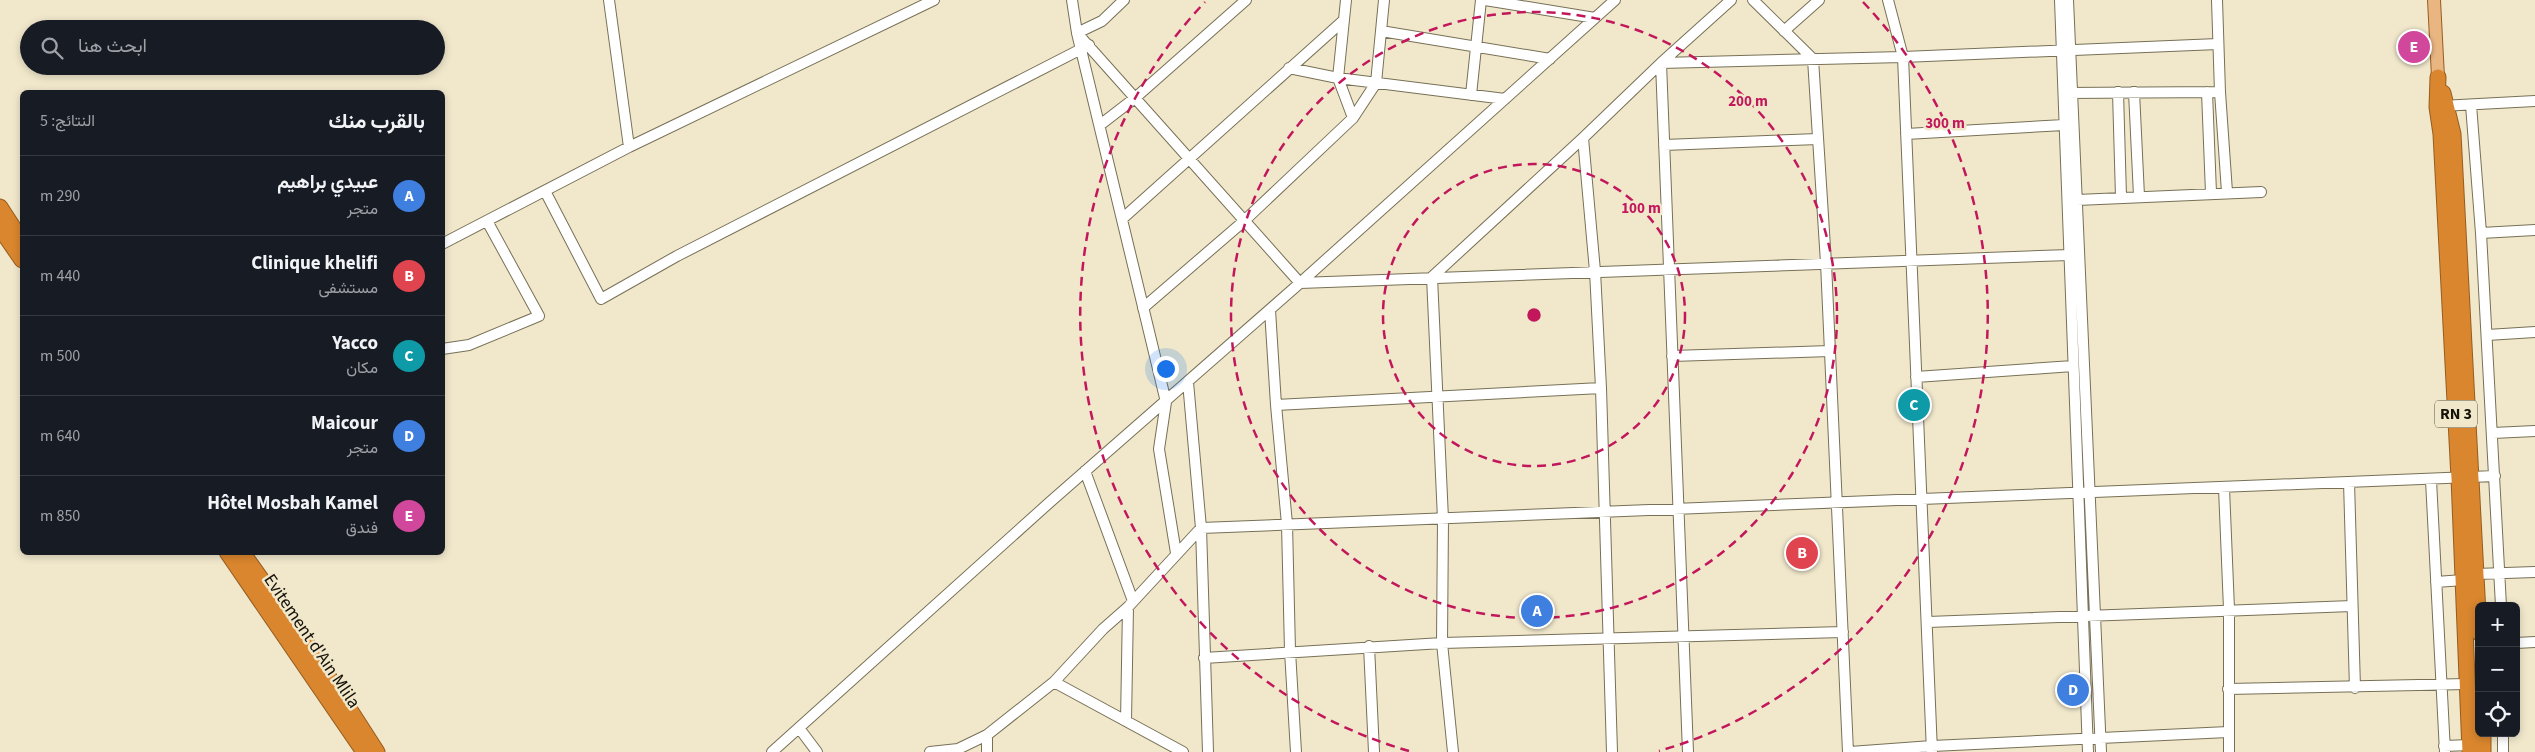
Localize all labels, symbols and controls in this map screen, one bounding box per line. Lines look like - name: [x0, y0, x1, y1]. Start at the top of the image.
- search box: [20, 20, 445, 75]
- pin: E: [2398, 28, 2430, 66]
- text: ابحث هنا: [78, 33, 147, 60]
- icon: search: [38, 34, 66, 62]
- text: 200 m: [1728, 91, 1768, 112]
- text: بالقرب منك: [329, 106, 425, 136]
- text: النتائج: 5: [40, 110, 95, 132]
- text: 300 m: [1925, 113, 1965, 134]
- text: عبيدي براهيم: [277, 169, 378, 196]
- text: 290 m: [40, 185, 80, 207]
- text: A: [404, 185, 414, 207]
- text: متجر: [347, 198, 378, 220]
- text: 100 m: [1621, 198, 1661, 219]
- text: Clinique khelifi: [251, 250, 378, 277]
- text: 440 m: [40, 265, 80, 287]
- text: B: [404, 265, 414, 287]
- text: مستشفى: [318, 277, 378, 299]
- centre of rings: [1525, 306, 1543, 324]
- text: Yacco: [332, 330, 378, 357]
- text: 500 m: [40, 345, 80, 367]
- text: C: [404, 345, 414, 367]
- your location: [1153, 356, 1179, 382]
- text: مكان: [346, 357, 378, 379]
- pin: C: [1898, 386, 1930, 424]
- road number: RN 3: [2435, 400, 2477, 428]
- text: Maicour: [311, 410, 378, 437]
- text: 640 m: [40, 425, 80, 447]
- text: D: [404, 425, 414, 447]
- text: متجر: [347, 437, 378, 459]
- text: Hôtel Mosbah Kamel: [207, 490, 378, 517]
- text: 850 m: [40, 505, 80, 527]
- text: E: [405, 505, 413, 527]
- text: فندق: [346, 517, 378, 539]
- pin: B: [1786, 534, 1818, 572]
- street label: Evitement d'Ain Mlila: [258, 569, 366, 713]
- pin: A: [1521, 592, 1553, 630]
- map controls: [2475, 602, 2520, 737]
- button: +: [2475, 602, 2520, 647]
- button: −: [2475, 647, 2520, 692]
- pin: D: [2057, 671, 2089, 709]
- button: locate: [2475, 692, 2520, 737]

